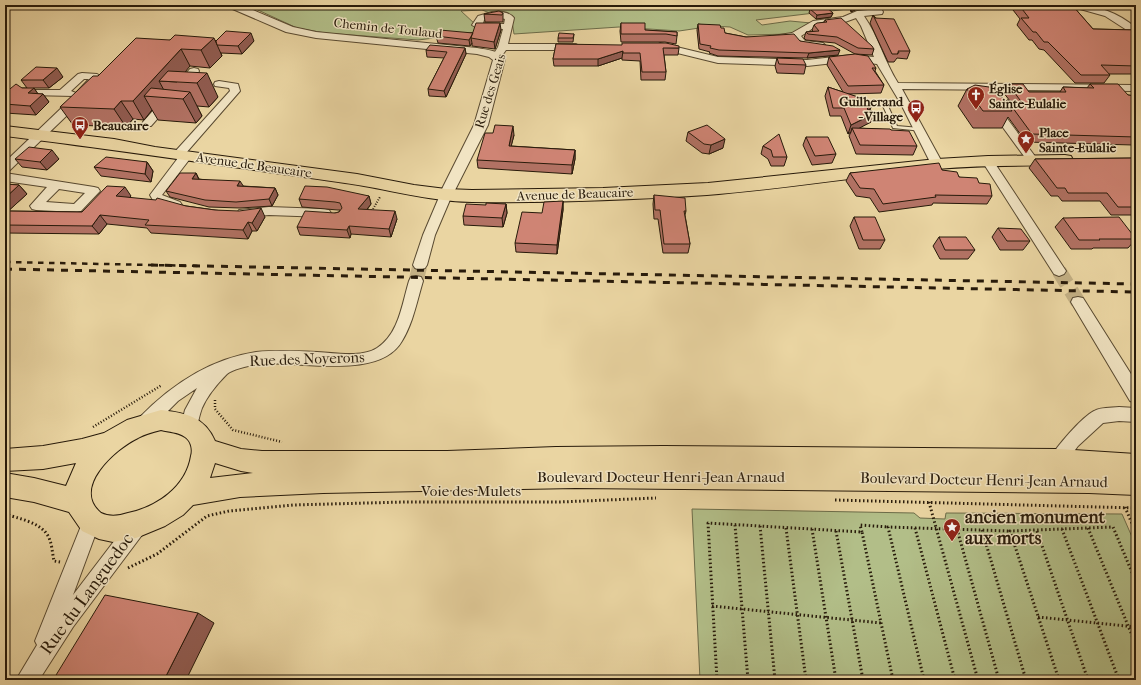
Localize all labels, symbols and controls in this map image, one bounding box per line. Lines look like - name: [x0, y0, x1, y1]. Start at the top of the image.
- street label: Chemin de Toulaud: [333, 15, 444, 41]
- street label: Rue des Geais: [472, 52, 509, 130]
- place label: Église Sainte-Eulalie: [989, 81, 1067, 111]
- church icon: Église Sainte-Eulalie: [966, 85, 986, 110]
- place label: Guilherand - Village: [839, 94, 904, 125]
- bus stop icon: Guilherand - Village: [906, 98, 926, 123]
- bus stop icon: Beaucaire: [70, 115, 90, 140]
- place label: Beaucaire: [93, 118, 149, 133]
- place label: Place Sainte-Eulalie: [1039, 125, 1117, 155]
- place icon: Place Sainte-Eulalie: [1016, 129, 1036, 154]
- street label: Avenue de Beaucaire: [194, 149, 313, 181]
- street label: Avenue de Beaucaire: [515, 184, 634, 204]
- street label: Rue des Noyerons: [249, 348, 365, 370]
- street label: Boulevard Docteur Henri-Jean Arnaud: [537, 468, 786, 486]
- street label: Boulevard Docteur Henri-Jean Arnaud: [860, 469, 1109, 491]
- street label: Voie des Mulets: [420, 482, 521, 500]
- place label: ancien monument aux morts: [965, 507, 1105, 549]
- place icon: ancien monument aux morts: [942, 517, 962, 542]
- street label: Rue du Languedoc: [36, 529, 138, 659]

